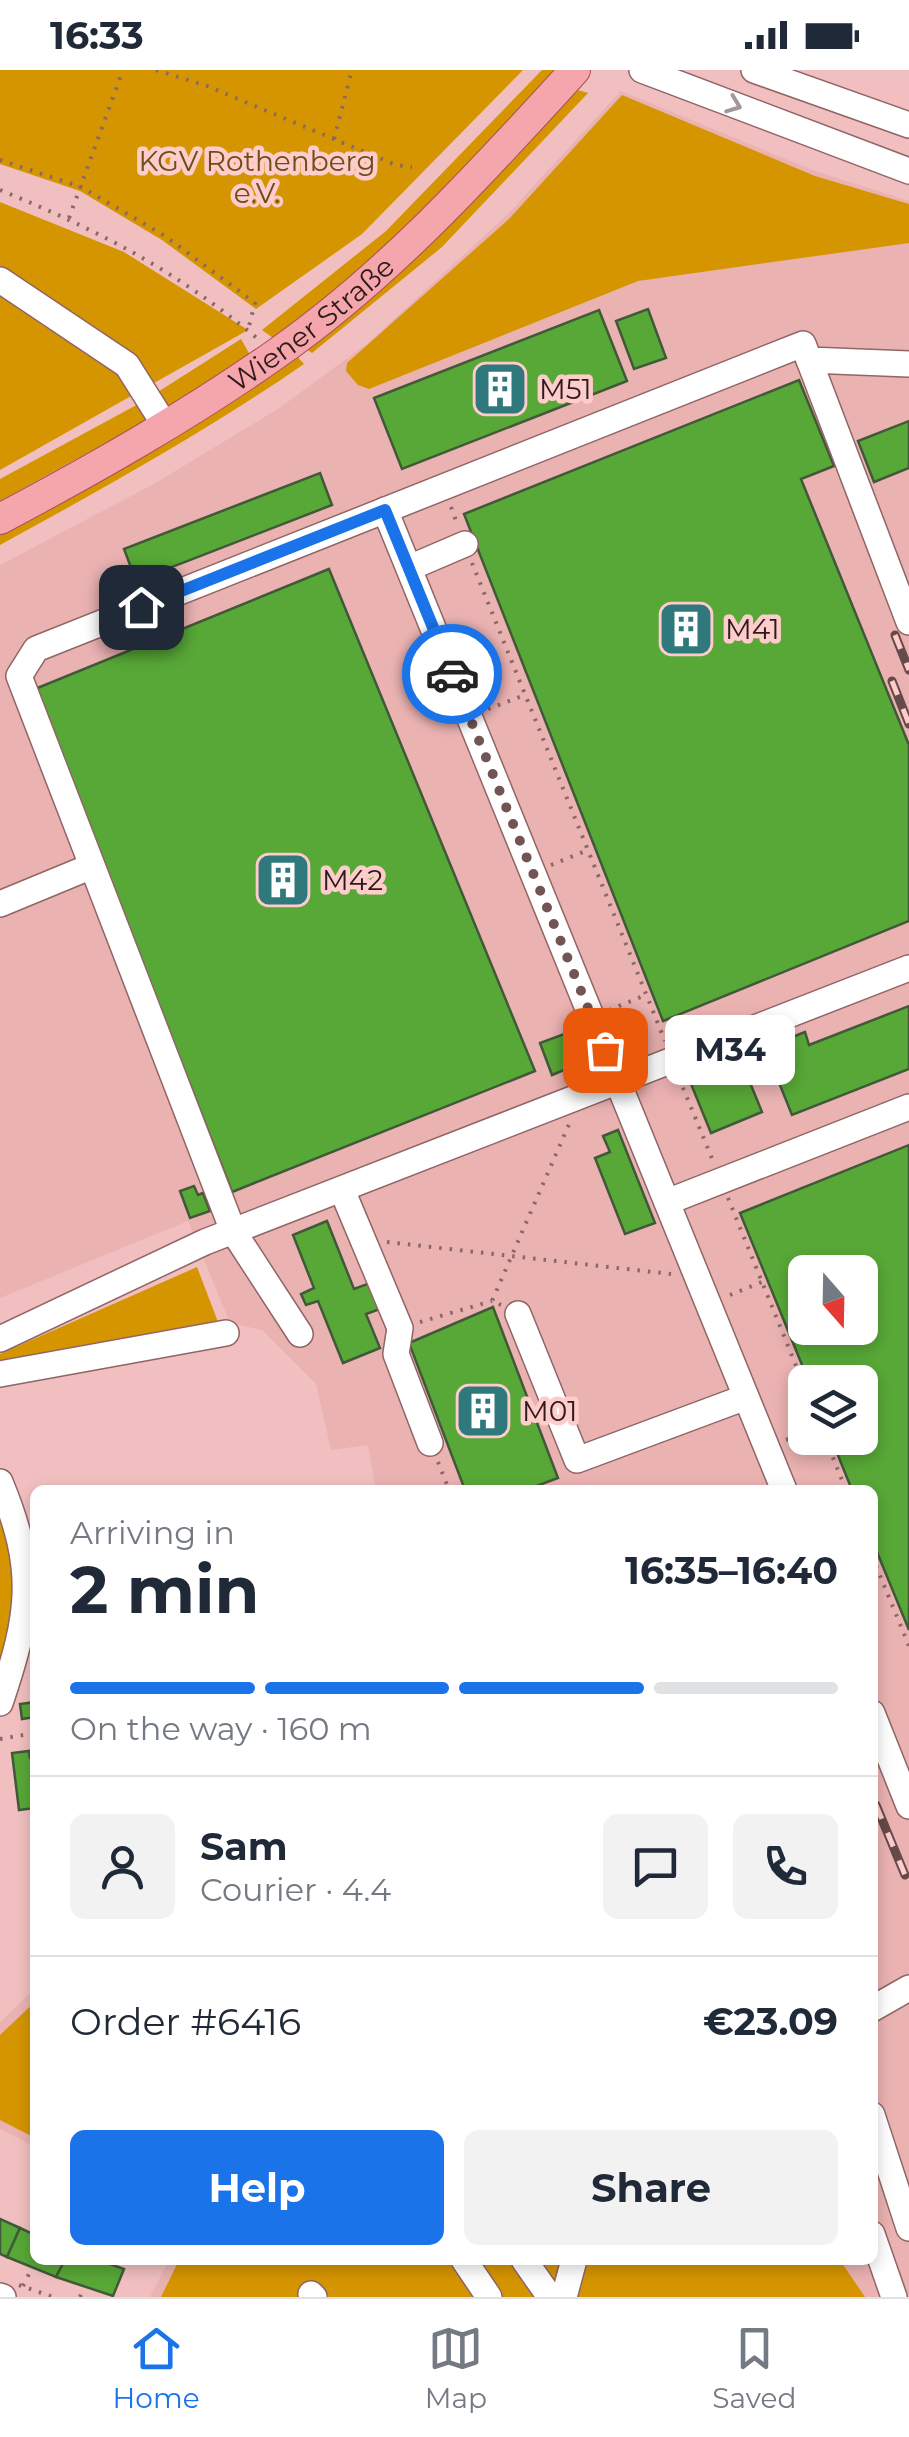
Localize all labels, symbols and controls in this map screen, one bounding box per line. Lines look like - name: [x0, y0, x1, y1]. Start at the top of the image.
- text: 16:33: [50, 12, 144, 59]
- one-way arrow: [724, 93, 741, 113]
- park label: KGV Rothenberg e.V.: [138, 144, 376, 210]
- street label: Wiener Straße: [222, 249, 401, 398]
- building icon: M51: [470, 359, 530, 419]
- place label: M51: [539, 372, 592, 406]
- pin: [99, 565, 184, 650]
- icon: home: [114, 580, 169, 635]
- building icon: M41: [656, 599, 716, 659]
- place label: M41: [725, 612, 780, 646]
- courier: [402, 624, 502, 724]
- icon: car: [425, 647, 480, 702]
- building icon: M42: [253, 850, 313, 910]
- place label: M42: [322, 863, 383, 897]
- pin: [563, 1008, 648, 1093]
- callout: M34: [665, 1015, 795, 1085]
- icon: bag: [578, 1023, 633, 1078]
- text: M34: [694, 1030, 766, 1069]
- north arrow: [788, 1255, 878, 1345]
- map controls: [788, 1255, 878, 1455]
- button: layers: [788, 1365, 878, 1455]
- building icon: M01: [453, 1381, 513, 1441]
- place label: M01: [522, 1394, 577, 1428]
- text: Arriving in: [70, 1513, 235, 1552]
- text: 16:35–16:40: [625, 1547, 838, 1594]
- text: 2 min: [70, 1550, 259, 1629]
- text: On the way · 160 m: [70, 1709, 372, 1748]
- button: person: [70, 1814, 175, 1919]
- button: chat: [603, 1814, 708, 1919]
- button: phone: [733, 1814, 838, 1919]
- text: Sam: [200, 1823, 288, 1870]
- text: Courier · 4.4: [200, 1870, 391, 1909]
- text: Order #6416: [70, 1998, 301, 2045]
- text: €23.09: [703, 1998, 838, 2045]
- button: Help: [70, 2130, 444, 2245]
- button: Share: [464, 2130, 838, 2245]
- tab: Home: [113, 2321, 200, 2415]
- tab: Map: [425, 2321, 487, 2415]
- tab: Saved: [712, 2321, 796, 2415]

